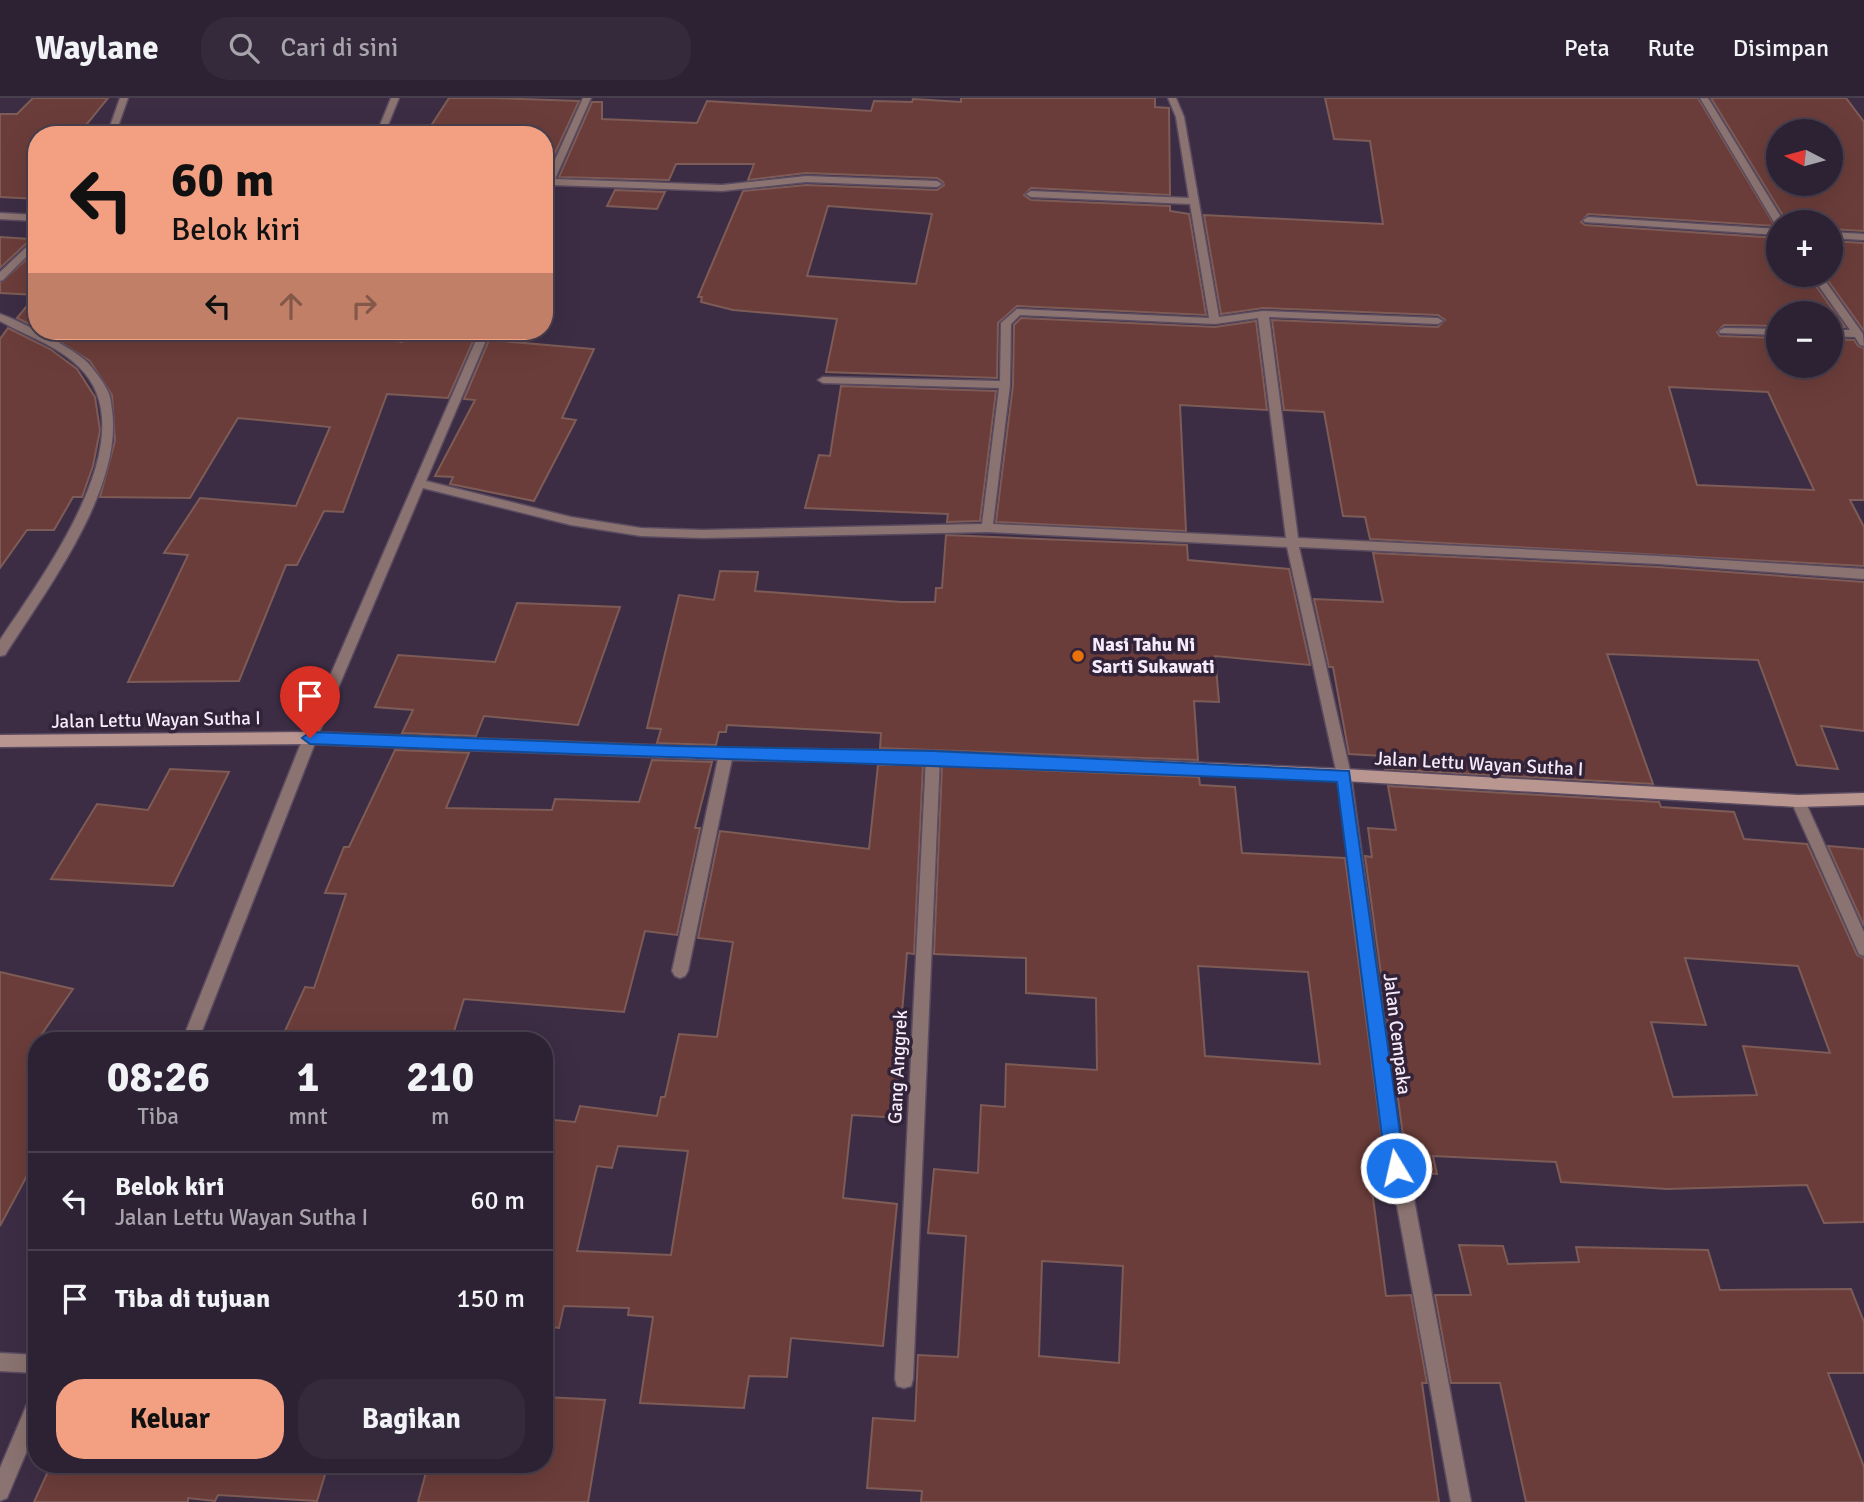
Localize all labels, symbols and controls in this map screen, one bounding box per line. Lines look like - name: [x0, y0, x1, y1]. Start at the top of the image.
- search box: [201, 17, 691, 80]
- text: Waylane: [35, 28, 159, 69]
- icon: search: [225, 29, 263, 67]
- text: Cari di sini: [281, 32, 398, 64]
- text: Peta: [1564, 33, 1610, 63]
- text: Rute: [1648, 33, 1695, 63]
- text: Disimpan: [1733, 33, 1829, 63]
- north arrow: [1766, 119, 1843, 196]
- map controls: [1766, 119, 1843, 378]
- text: 60 m: [171, 150, 274, 210]
- icon: left: [56, 154, 147, 245]
- text: Belok kiri: [171, 210, 301, 249]
- button: +: [1766, 210, 1843, 287]
- icon: left: [199, 287, 237, 325]
- icon: ahead: [272, 287, 310, 325]
- icon: right: [345, 287, 383, 325]
- button: −: [1766, 301, 1843, 378]
- place label: Nasi Tahu Ni Sarti Sukawati: [1092, 633, 1215, 679]
- marker: Nasi Tahu Ni Sarti Sukawati: [1070, 648, 1086, 664]
- pin: [280, 666, 340, 738]
- icon: arrive: [291, 677, 329, 715]
- street label: Jalan Lettu Wayan Sutha I: [51, 706, 261, 734]
- street label: Jalan Lettu Wayan Sutha I: [1374, 747, 1584, 781]
- street label: Jalan Cempaka: [1378, 972, 1416, 1096]
- street label: Gang Anggrek: [883, 1009, 913, 1125]
- text: 08:26: [107, 1052, 210, 1103]
- text: 1: [297, 1052, 319, 1103]
- text: 210: [406, 1052, 474, 1103]
- text: Tiba: [138, 1102, 179, 1131]
- text: mnt: [289, 1102, 327, 1131]
- text: m: [431, 1102, 449, 1131]
- position arrow: [1359, 1131, 1433, 1205]
- text: Belok kiri: [115, 1171, 224, 1203]
- icon: left: [56, 1182, 94, 1220]
- text: 60 m: [470, 1185, 525, 1217]
- text: Jalan Lettu Wayan Sutha I: [115, 1203, 368, 1232]
- icon: arrive: [56, 1280, 94, 1318]
- text: Tiba di tujuan: [115, 1283, 270, 1315]
- text: 150 m: [456, 1283, 525, 1315]
- button: Keluar: [56, 1379, 284, 1459]
- button: Bagikan: [298, 1379, 525, 1459]

